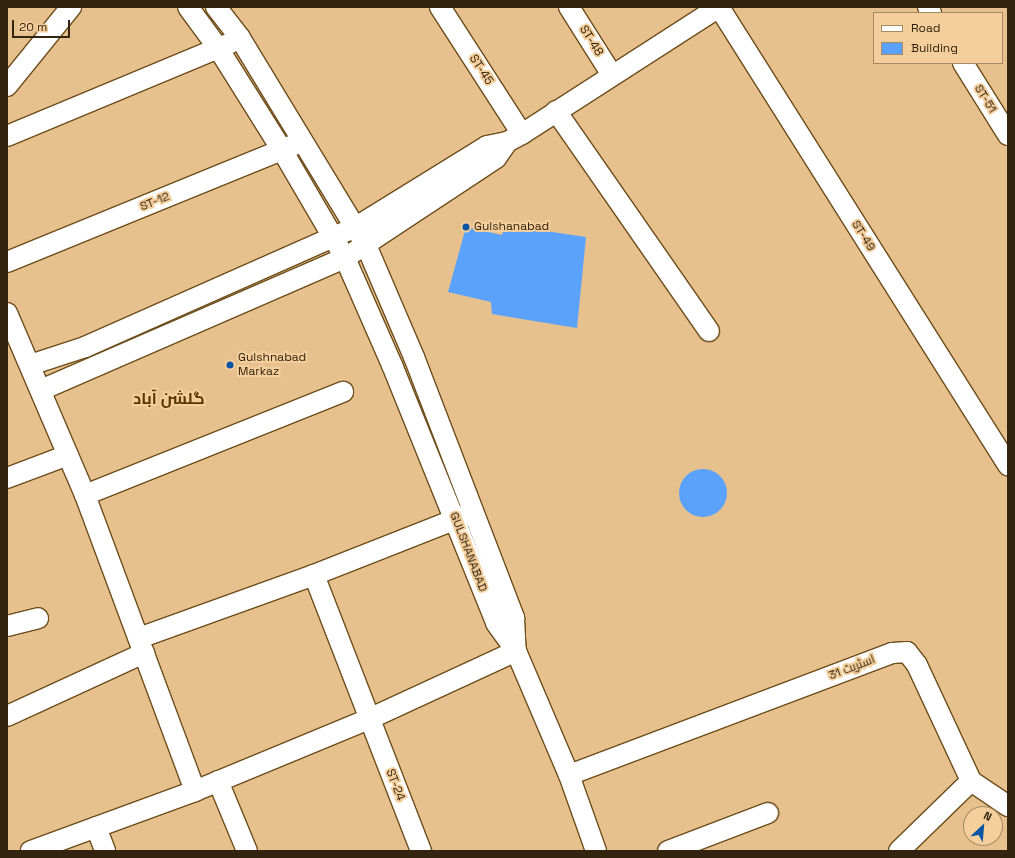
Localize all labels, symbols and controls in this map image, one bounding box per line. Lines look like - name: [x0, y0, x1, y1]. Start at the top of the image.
- scale bar: [14, 12, 72, 38]
- legend: [873, 12, 1003, 64]
- text: 20 m: [19, 19, 47, 35]
- text: Road: [911, 20, 940, 36]
- street label: ST-48: [576, 23, 606, 59]
- text: Building: [911, 40, 958, 56]
- street label: ST-45: [466, 52, 496, 88]
- street label: ST-51: [971, 82, 999, 116]
- street label: ST-12: [138, 190, 172, 214]
- street label: ST-49: [848, 218, 878, 254]
- place label: Gulshanabad: [474, 220, 549, 234]
- marker: Gulshanabad: [461, 222, 471, 232]
- place label: Gulshnabad Markaz: [238, 351, 306, 379]
- marker: Gulshnabad Markaz: [225, 360, 235, 370]
- district label: گلشن آباد: [133, 389, 205, 409]
- street label: GULSHANABAD: [446, 510, 490, 594]
- street label: اسٹریٹ 31: [827, 653, 877, 683]
- street label: ST-24: [382, 767, 408, 803]
- north arrow: [963, 806, 1003, 846]
- text: N: [981, 808, 994, 824]

